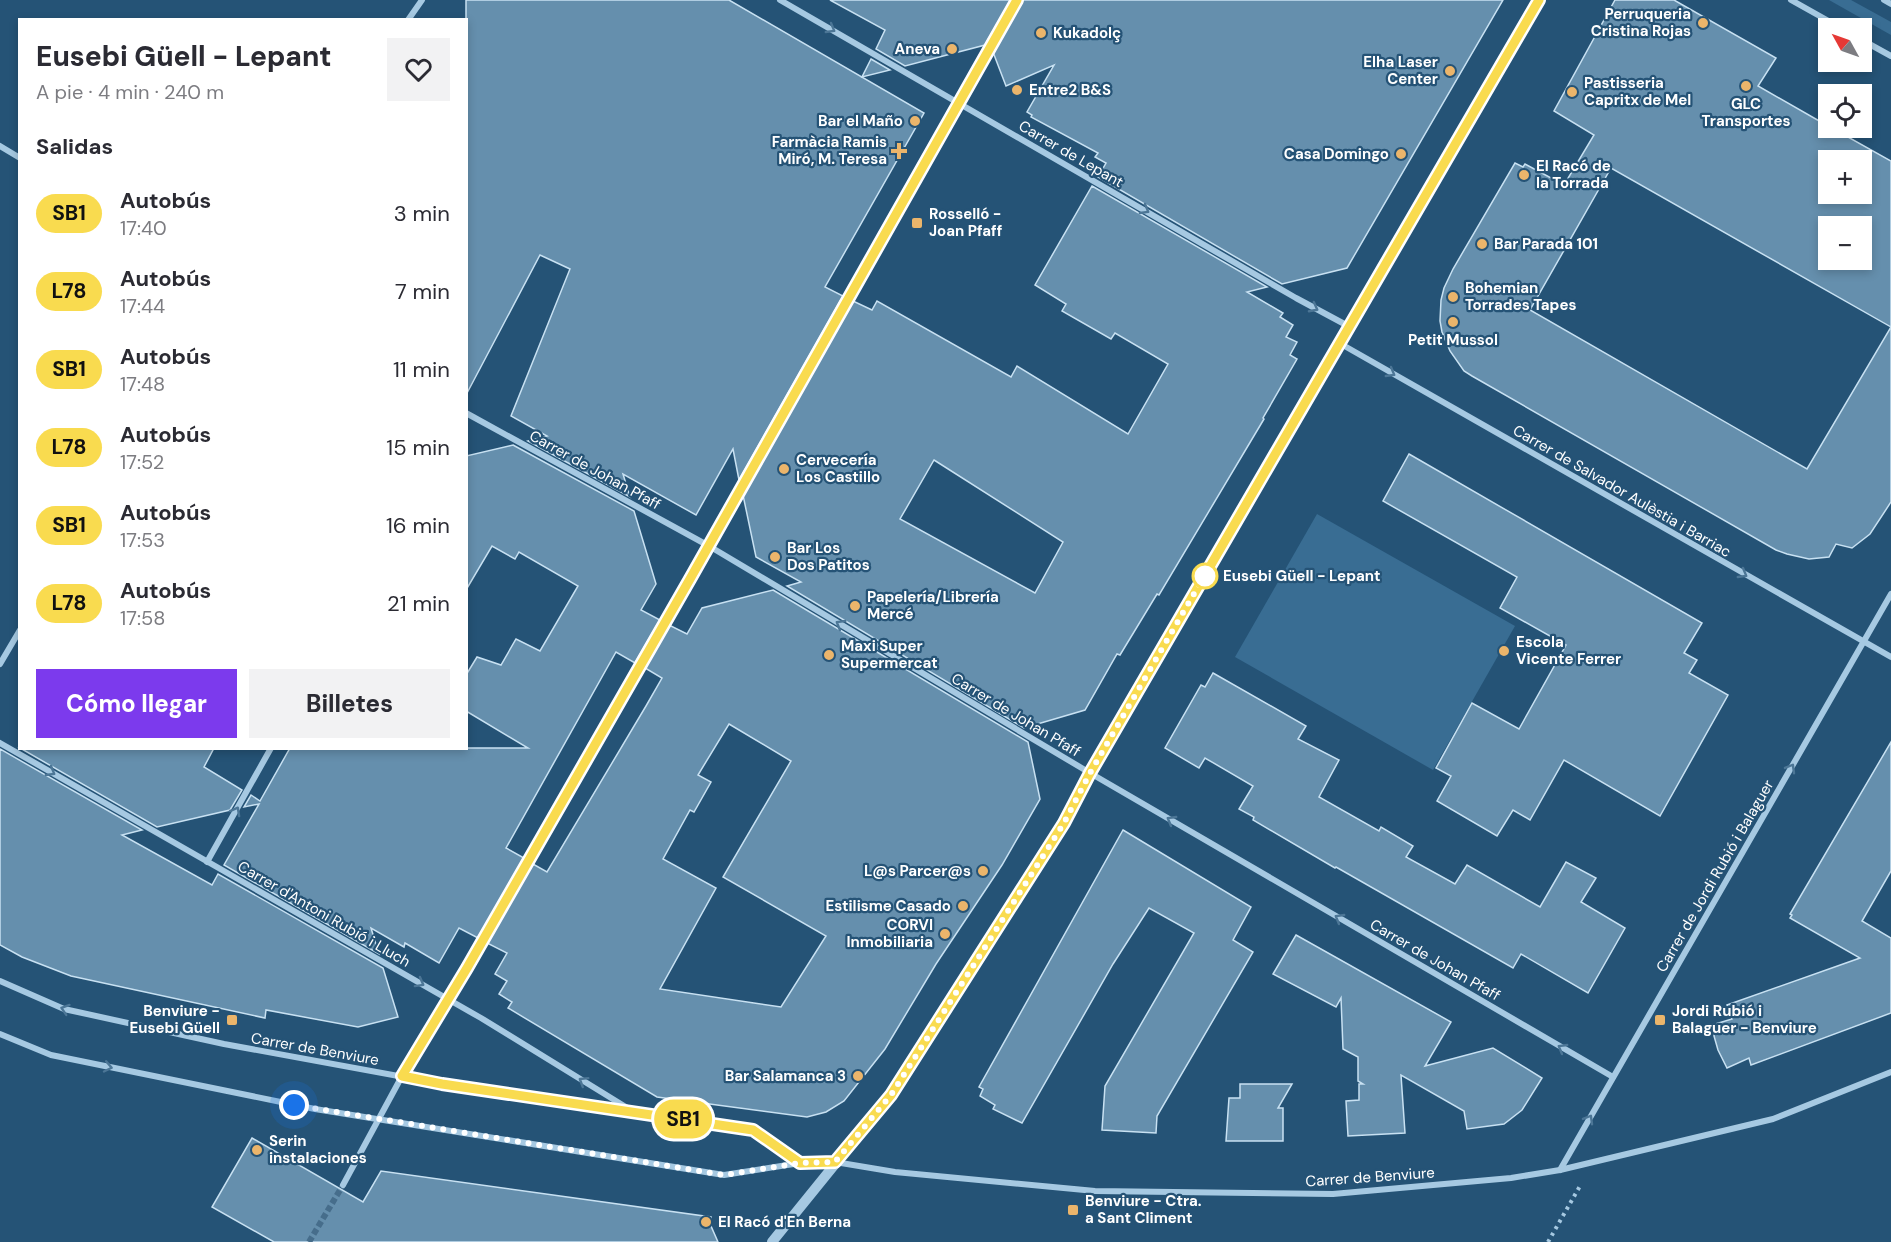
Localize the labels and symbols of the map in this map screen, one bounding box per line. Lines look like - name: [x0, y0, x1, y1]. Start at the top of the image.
- place label: Perruqueria Cristina Rojas: [1591, 4, 1691, 41]
- marker: Perruqueria Cristina Rojas: [1696, 16, 1710, 30]
- north arrow: [1818, 18, 1872, 72]
- one-way arrow: [825, 22, 835, 33]
- place label: Kukadolç: [1053, 23, 1121, 43]
- marker: Kukadolç: [1034, 26, 1048, 40]
- place label: Aneva: [895, 39, 940, 59]
- marker: Aneva: [945, 42, 959, 56]
- place label: Elha Laser Center: [1363, 52, 1438, 89]
- marker: Elha Laser Center: [1443, 64, 1457, 78]
- place label: Pastisseria Capritx de Mel: [1584, 73, 1691, 110]
- marker: GLC Transportes: [1739, 79, 1753, 93]
- place label: Entre2 B&S: [1029, 80, 1111, 100]
- marker: Entre2 B&S: [1010, 83, 1024, 97]
- marker: Pastisseria Capritx de Mel: [1565, 85, 1579, 99]
- place label: GLC Transportes: [1702, 94, 1790, 131]
- place label: Bar el Maño: [818, 111, 903, 131]
- marker: Bar el Maño: [908, 114, 922, 128]
- street label: Carrer de Lepant: [1015, 116, 1127, 192]
- place label: Farmàcia Ramis Miró, M. Teresa: [772, 132, 887, 169]
- marker: Farmàcia Ramis Miró, M. Teresa: [892, 144, 906, 158]
- place label: Casa Domingo: [1284, 144, 1389, 164]
- marker: Casa Domingo: [1394, 147, 1408, 161]
- place label: El Racó de la Torrada: [1536, 156, 1611, 193]
- marker: El Racó de la Torrada: [1517, 168, 1531, 182]
- one-way arrow: [1139, 203, 1149, 215]
- place label: Rosselló - Joan Pfaff: [929, 204, 1002, 241]
- marker: Rosselló - Joan Pfaff: [910, 216, 924, 230]
- place label: Bar Parada 101: [1494, 234, 1598, 254]
- marker: Bar Parada 101: [1475, 237, 1489, 251]
- place label: Bohemian Torrades Tapes: [1465, 278, 1576, 315]
- marker: Bohemian Torrades Tapes: [1446, 290, 1460, 304]
- one-way arrow: [1308, 301, 1318, 312]
- marker: Petit Mussol: [1446, 315, 1460, 329]
- place label: Petit Mussol: [1408, 330, 1498, 350]
- one-way arrow: [1385, 366, 1396, 377]
- street label: Carrer de Salvador Aulèstia i Barriac: [1509, 420, 1735, 562]
- street label: Carrer de Johan Pfaff: [526, 426, 664, 514]
- place label: Cervecería Los Castillo: [796, 450, 880, 487]
- marker: Cervecería Los Castillo: [777, 462, 791, 476]
- place label: Bar Los Dos Patitos: [787, 538, 870, 575]
- marker: Bar Los Dos Patitos: [768, 550, 782, 564]
- marker: Eusebi Güell - Lepant: [1192, 563, 1218, 589]
- place label: Eusebi Güell - Lepant: [1223, 566, 1381, 586]
- one-way arrow: [1737, 567, 1747, 578]
- place label: Papelería/Librería Mercé: [867, 587, 999, 624]
- marker: Papelería/Librería Mercé: [848, 599, 862, 613]
- one-way arrow: [836, 620, 847, 631]
- place label: Escola Vicente Ferrer: [1516, 632, 1621, 669]
- place label: Maxi Super Supermercat: [841, 636, 938, 673]
- marker: Escola Vicente Ferrer: [1497, 644, 1511, 658]
- marker: Maxi Super Supermercat: [822, 648, 836, 662]
- street label: Carrer de Johan Pfaff: [948, 668, 1084, 762]
- one-way arrow: [1784, 764, 1795, 775]
- one-way arrow: [45, 765, 55, 776]
- street label: Carrer de Jordi Rubió i Balaguer: [1652, 776, 1779, 976]
- one-way arrow: [229, 806, 240, 817]
- one-way arrow: [1167, 816, 1177, 827]
- street label: Carrer d'Antoni Rubió i Lluch: [234, 856, 414, 972]
- place label: L@s Parcer@s: [864, 861, 971, 881]
- marker: L@s Parcer@s: [976, 864, 990, 878]
- place label: Estilisme Casado: [826, 896, 951, 916]
- marker: Estilisme Casado: [956, 899, 970, 913]
- one-way arrow: [1335, 914, 1345, 926]
- street label: Carrer de Johan Pfaff: [1366, 914, 1504, 1006]
- place label: CORVI Inmobiliaria: [847, 915, 933, 952]
- marker: CORVI Inmobiliaria: [938, 927, 952, 941]
- one-way arrow: [414, 976, 425, 988]
- place label: Benviure - Eusebi Güell: [130, 1001, 220, 1038]
- place label: Jordi Rubió i Balaguer - Benviure: [1672, 1001, 1817, 1038]
- one-way arrow: [60, 1003, 71, 1016]
- marker: Benviure - Eusebi Güell: [225, 1013, 239, 1027]
- marker: Jordi Rubió i Balaguer - Benviure: [1653, 1013, 1667, 1027]
- street label: Carrer de Benviure: [249, 1028, 381, 1070]
- one-way arrow: [1558, 1044, 1568, 1056]
- one-way arrow: [103, 1060, 113, 1073]
- place label: Bar Salamanca 3: [725, 1066, 846, 1086]
- marker: Bar Salamanca 3: [851, 1069, 865, 1083]
- one-way arrow: [579, 1076, 589, 1088]
- your location: [279, 1090, 309, 1120]
- line badge: SB1: [648, 1100, 718, 1138]
- one-way arrow: [1581, 1115, 1593, 1125]
- place label: Serin instalaciones: [269, 1131, 367, 1168]
- marker: Serin instalaciones: [250, 1143, 264, 1157]
- street label: Carrer de Benviure: [1305, 1163, 1435, 1191]
- place label: Benviure - Ctra. a Sant Climent: [1085, 1191, 1202, 1228]
- marker: Benviure - Ctra. a Sant Climent: [1066, 1203, 1080, 1217]
- place label: El Racó d'En Berna: [718, 1212, 851, 1232]
- marker: El Racó d'En Berna: [699, 1215, 713, 1229]

